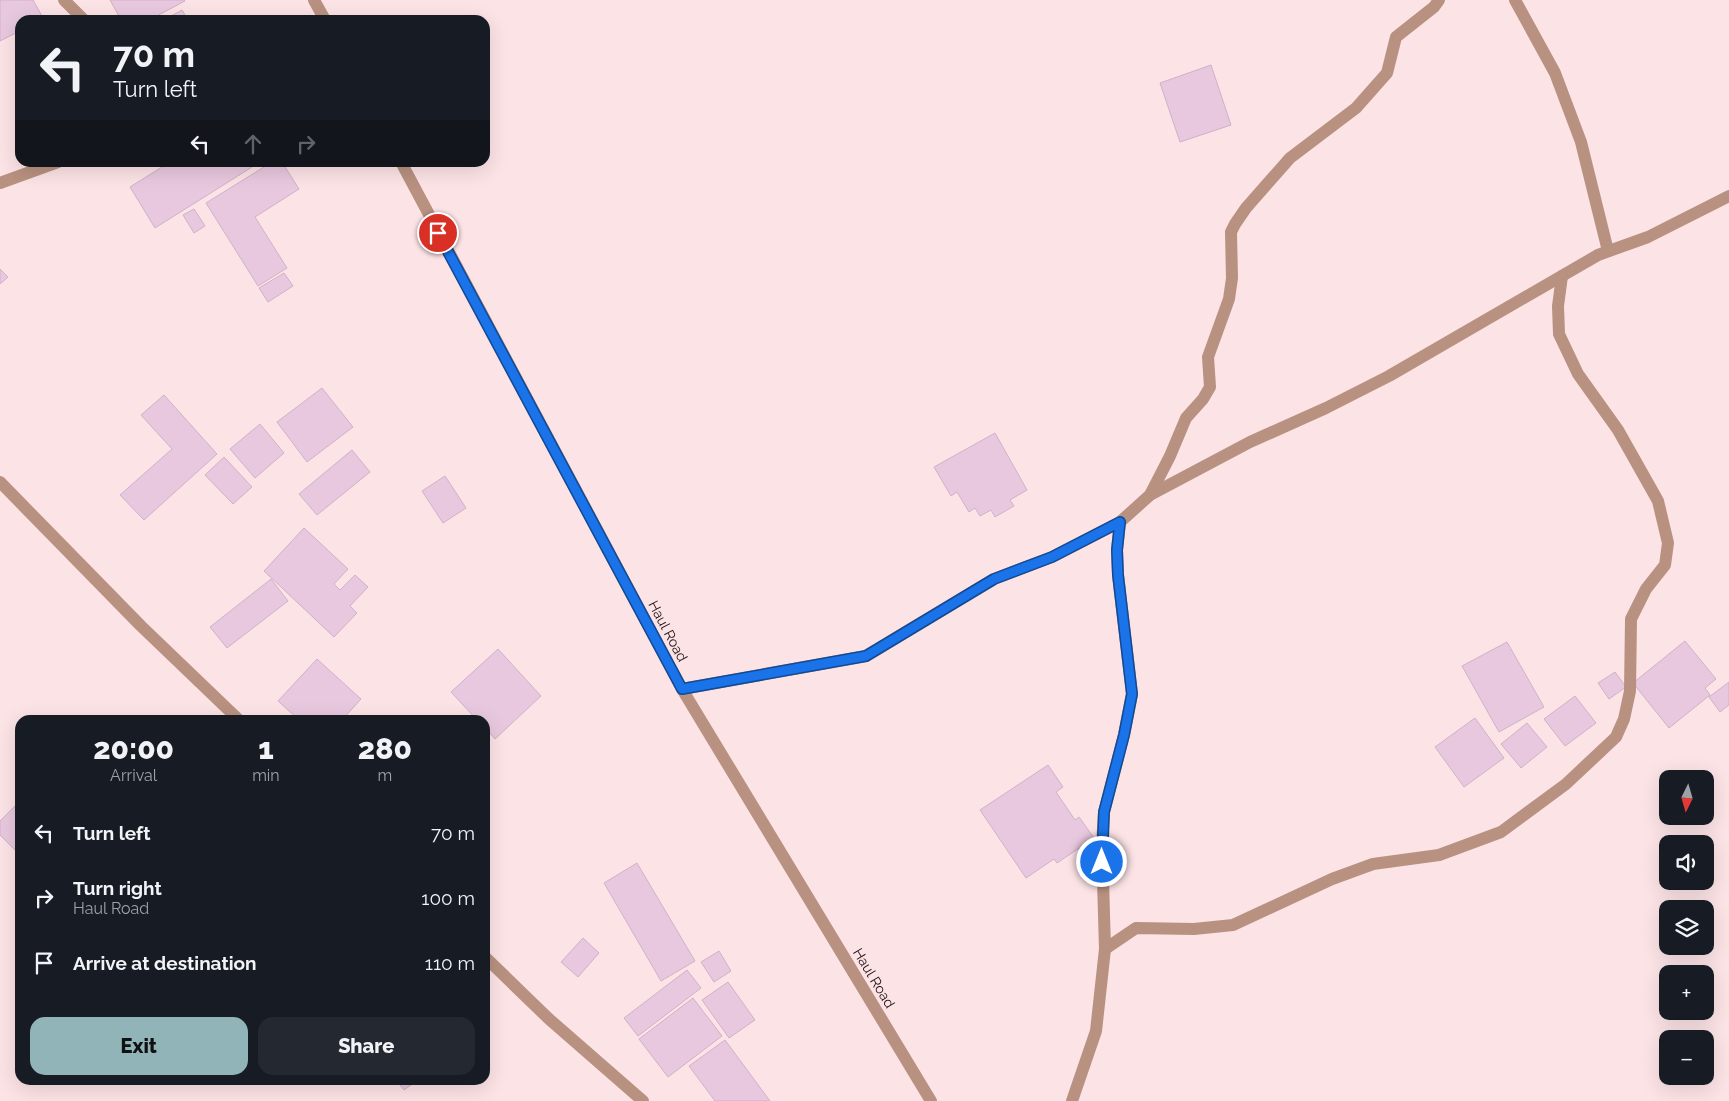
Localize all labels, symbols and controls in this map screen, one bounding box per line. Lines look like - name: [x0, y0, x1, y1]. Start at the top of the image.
- text: 70 m: [113, 34, 195, 75]
- icon: left: [30, 35, 95, 100]
- text: Turn left: [113, 76, 197, 102]
- icon: left: [186, 130, 214, 158]
- icon: ahead: [239, 130, 267, 158]
- icon: right: [292, 130, 320, 158]
- pin: [417, 212, 459, 254]
- icon: arrive: [424, 219, 452, 247]
- street label: Haul Road: [645, 598, 691, 664]
- text: 20:00: [93, 731, 174, 766]
- text: 1: [258, 731, 274, 766]
- text: 280: [358, 731, 412, 766]
- text: Arrival: [110, 766, 157, 785]
- text: min: [252, 766, 280, 785]
- text: m: [377, 766, 392, 785]
- north arrow: [1659, 770, 1714, 825]
- map controls: [1659, 770, 1714, 1085]
- icon: left: [30, 819, 58, 847]
- text: Turn left: [73, 822, 150, 844]
- text: 70 m: [431, 822, 475, 844]
- position arrow: [1075, 835, 1127, 887]
- button: sound: [1659, 835, 1714, 890]
- text: Turn right: [73, 877, 162, 899]
- icon: right: [30, 884, 58, 912]
- text: 100 m: [421, 887, 475, 909]
- text: Haul Road: [73, 899, 149, 918]
- button: layers: [1659, 900, 1714, 955]
- street label: Haul Road: [850, 945, 898, 1011]
- icon: arrive: [30, 949, 58, 977]
- text: Arrive at destination: [73, 952, 257, 974]
- text: 110 m: [425, 952, 475, 974]
- button: +: [1659, 965, 1714, 1020]
- button: Exit: [30, 1017, 248, 1075]
- button: Share: [258, 1017, 475, 1075]
- button: −: [1659, 1030, 1714, 1085]

